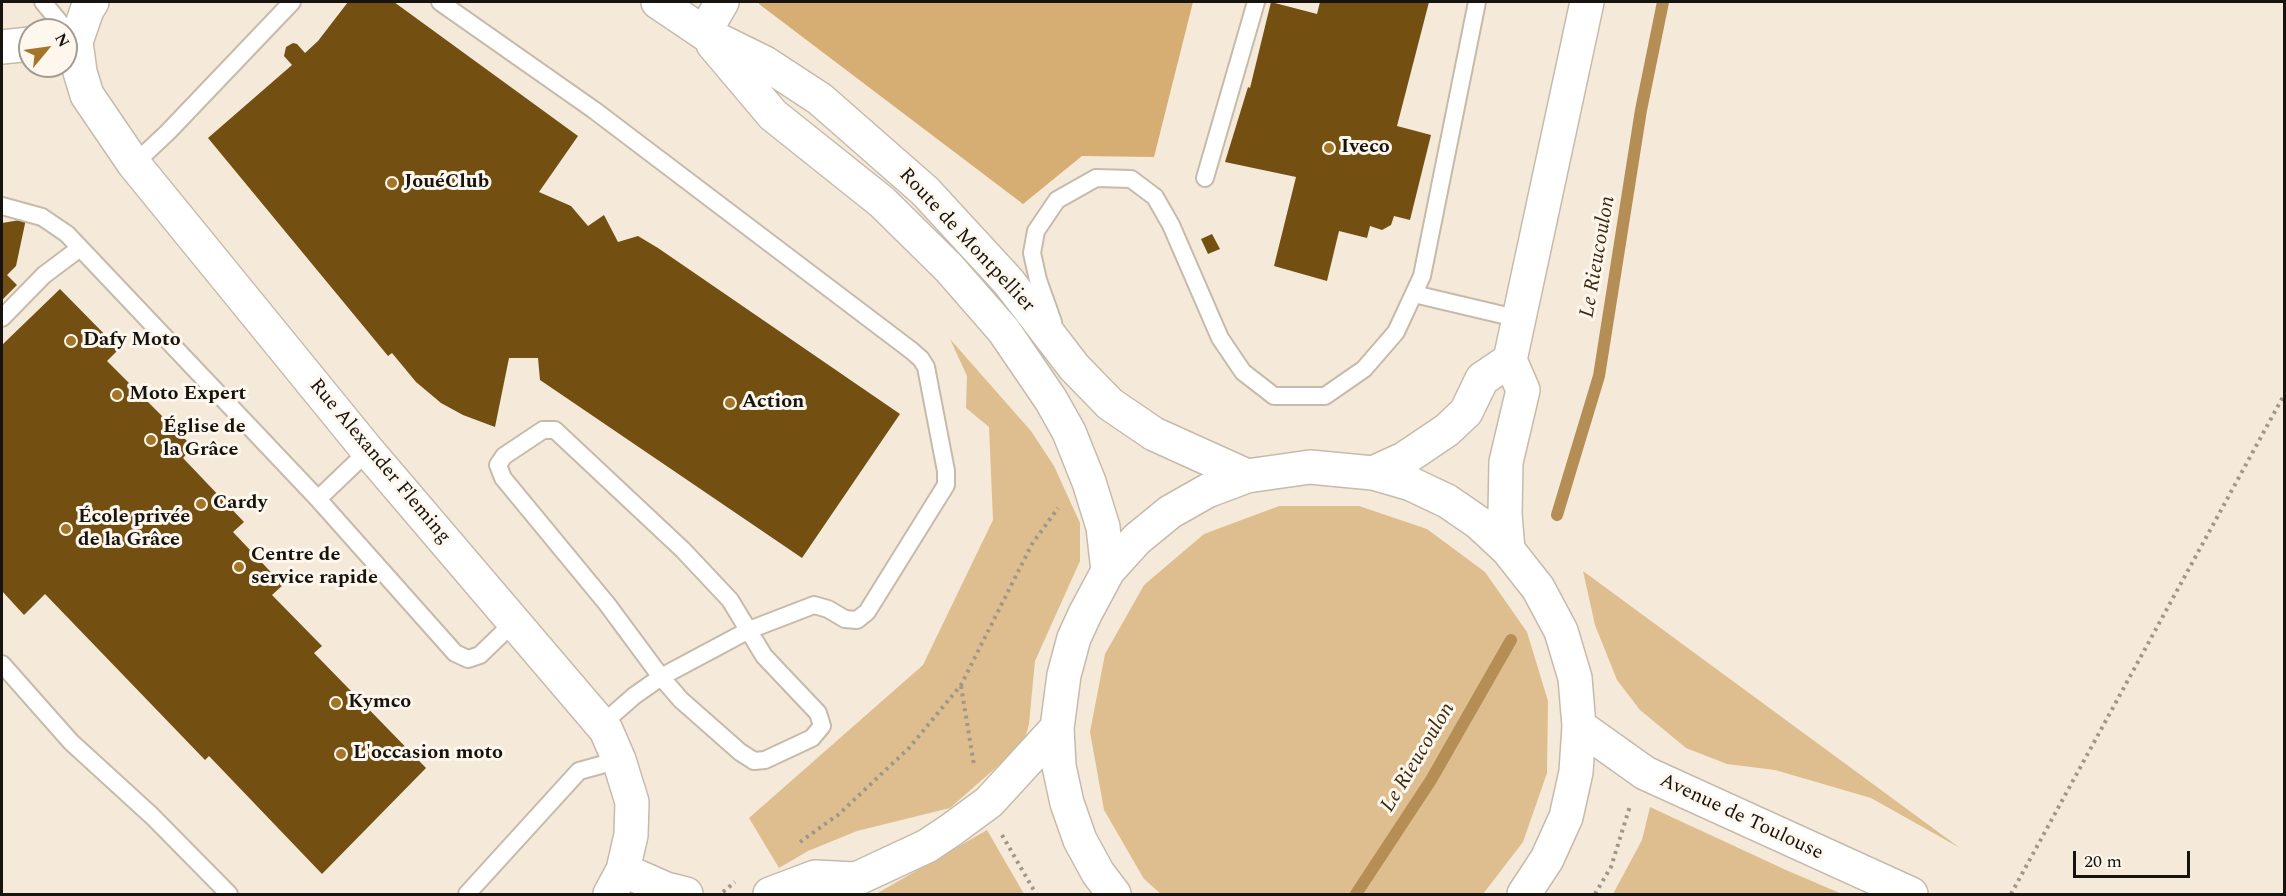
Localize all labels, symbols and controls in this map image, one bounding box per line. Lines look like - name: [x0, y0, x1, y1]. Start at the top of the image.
- north arrow: [18, 18, 78, 78]
- text: N: [48, 29, 76, 52]
- place label: Iveco: [1341, 136, 1390, 160]
- marker: Iveco: [1322, 141, 1336, 155]
- street label: Route de Montpellier: [893, 164, 1039, 318]
- place label: JouéClub: [404, 171, 489, 195]
- marker: JouéClub: [385, 176, 399, 190]
- water label: Le Rieucoulon: [1576, 194, 1622, 320]
- place label: Dafy Moto: [83, 329, 181, 353]
- marker: Dafy Moto: [64, 334, 78, 348]
- street label: Rue Alexander Fleming: [303, 375, 455, 549]
- place label: Moto Expert: [129, 383, 246, 407]
- marker: Moto Expert: [110, 388, 124, 402]
- place label: Action: [742, 391, 804, 415]
- marker: Action: [723, 396, 737, 410]
- place label: Église de la Grâce: [163, 416, 246, 463]
- marker: Église de la Grâce: [144, 433, 158, 447]
- place label: Cardy: [213, 492, 267, 516]
- marker: Cardy: [194, 497, 208, 511]
- place label: École privée de la Grâce: [78, 506, 190, 553]
- marker: École privée de la Grâce: [59, 522, 73, 536]
- place label: Centre de service rapide: [251, 544, 378, 591]
- marker: Centre de service rapide: [232, 560, 246, 574]
- place label: Kymco: [348, 691, 411, 715]
- marker: Kymco: [329, 696, 343, 710]
- water label: Le Rieucoulon: [1376, 699, 1462, 817]
- place label: L'occasion moto: [353, 742, 503, 766]
- marker: L'occasion moto: [334, 747, 348, 761]
- street label: Avenue de Toulouse: [1655, 770, 1827, 866]
- scale bar: [2076, 839, 2193, 877]
- text: 20 m: [2084, 848, 2122, 875]

